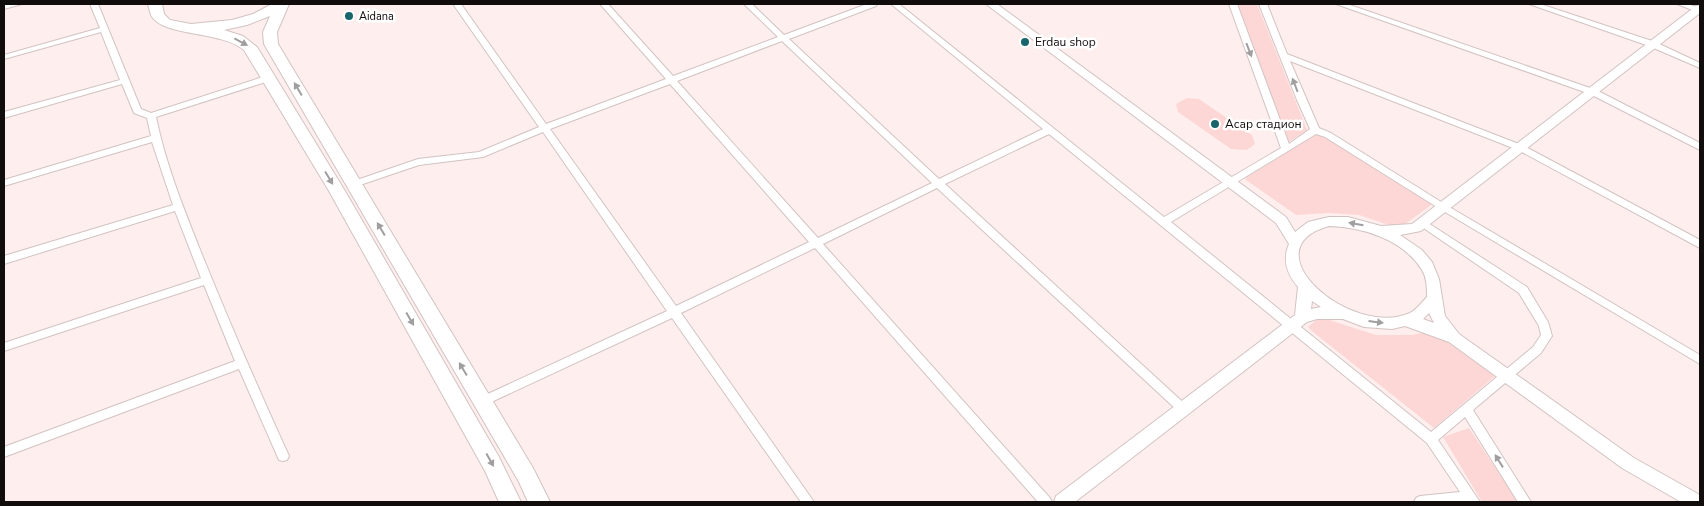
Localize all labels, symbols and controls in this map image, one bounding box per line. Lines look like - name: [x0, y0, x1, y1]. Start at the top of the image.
- place label: Aidana: [359, 9, 394, 24]
- marker: Aidana: [343, 10, 355, 22]
- place label: Erdau shop: [1035, 34, 1096, 50]
- marker: Erdau shop: [1019, 36, 1031, 48]
- one-way arrow: [234, 38, 249, 46]
- one-way arrow: [1245, 43, 1253, 58]
- one-way arrow: [1291, 78, 1298, 93]
- one-way arrow: [294, 81, 302, 96]
- place label: Асар стадион: [1225, 116, 1302, 132]
- marker: Асар стадион: [1209, 118, 1221, 130]
- one-way arrow: [324, 171, 333, 184]
- one-way arrow: [1348, 219, 1364, 227]
- one-way arrow: [376, 222, 385, 235]
- one-way arrow: [405, 312, 414, 325]
- one-way arrow: [1368, 318, 1384, 326]
- one-way arrow: [459, 362, 468, 375]
- one-way arrow: [485, 453, 494, 467]
- one-way arrow: [1494, 454, 1504, 468]

